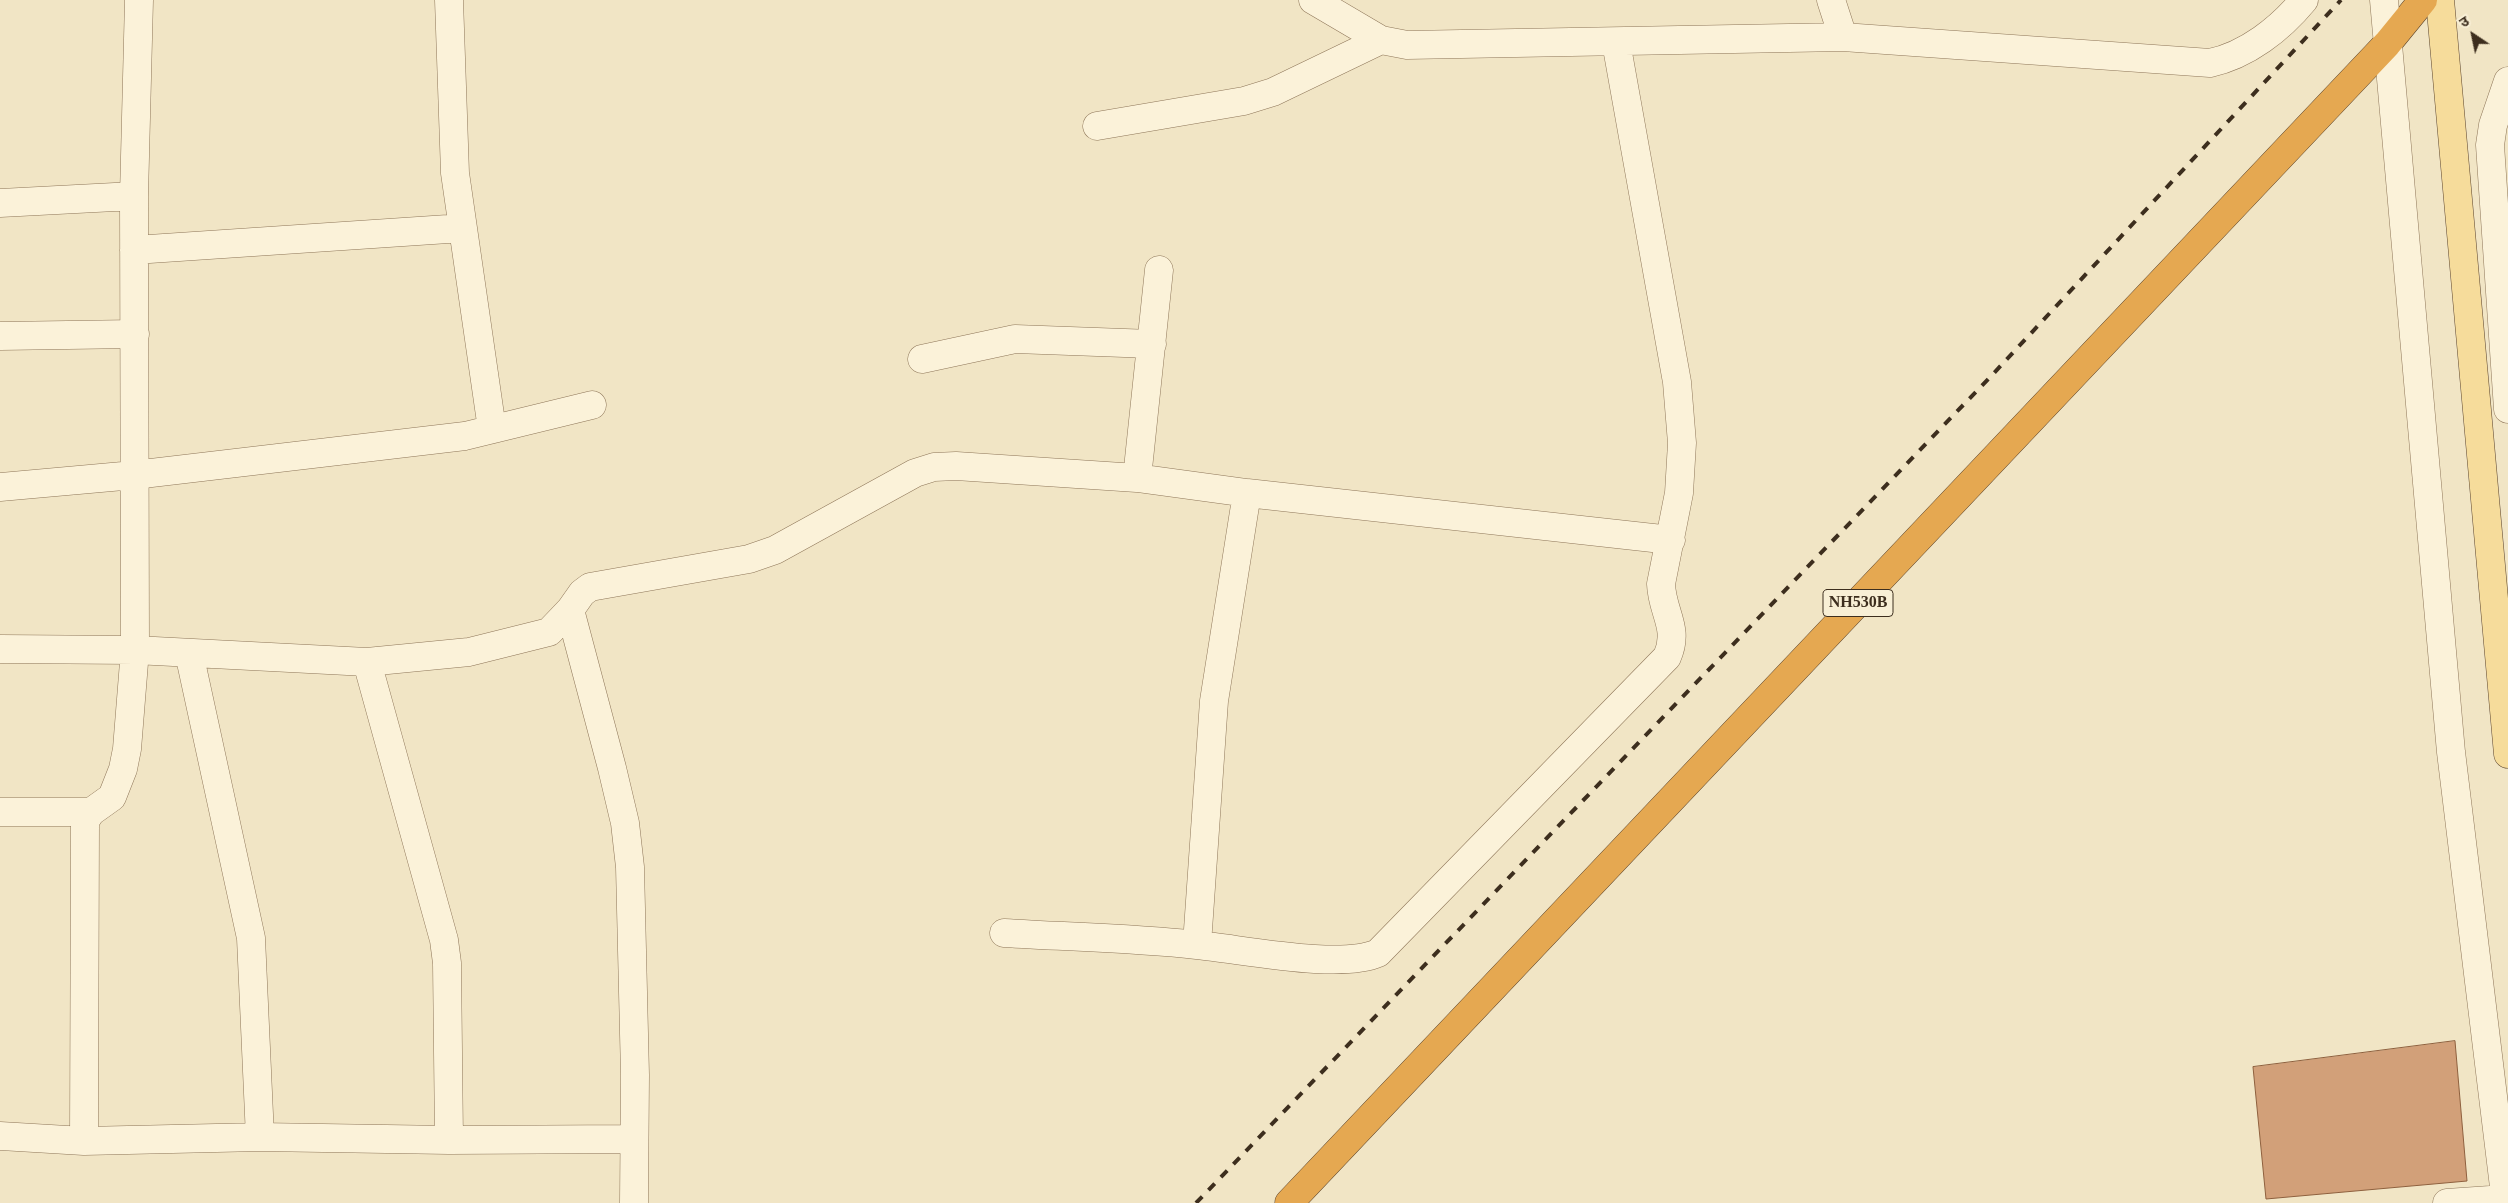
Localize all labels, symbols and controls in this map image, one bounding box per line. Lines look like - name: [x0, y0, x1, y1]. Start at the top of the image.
- north arrow: [2448, 10, 2498, 60]
- text: उ: [2457, 14, 2472, 31]
- road number: NH530B: [1823, 590, 1893, 616]

